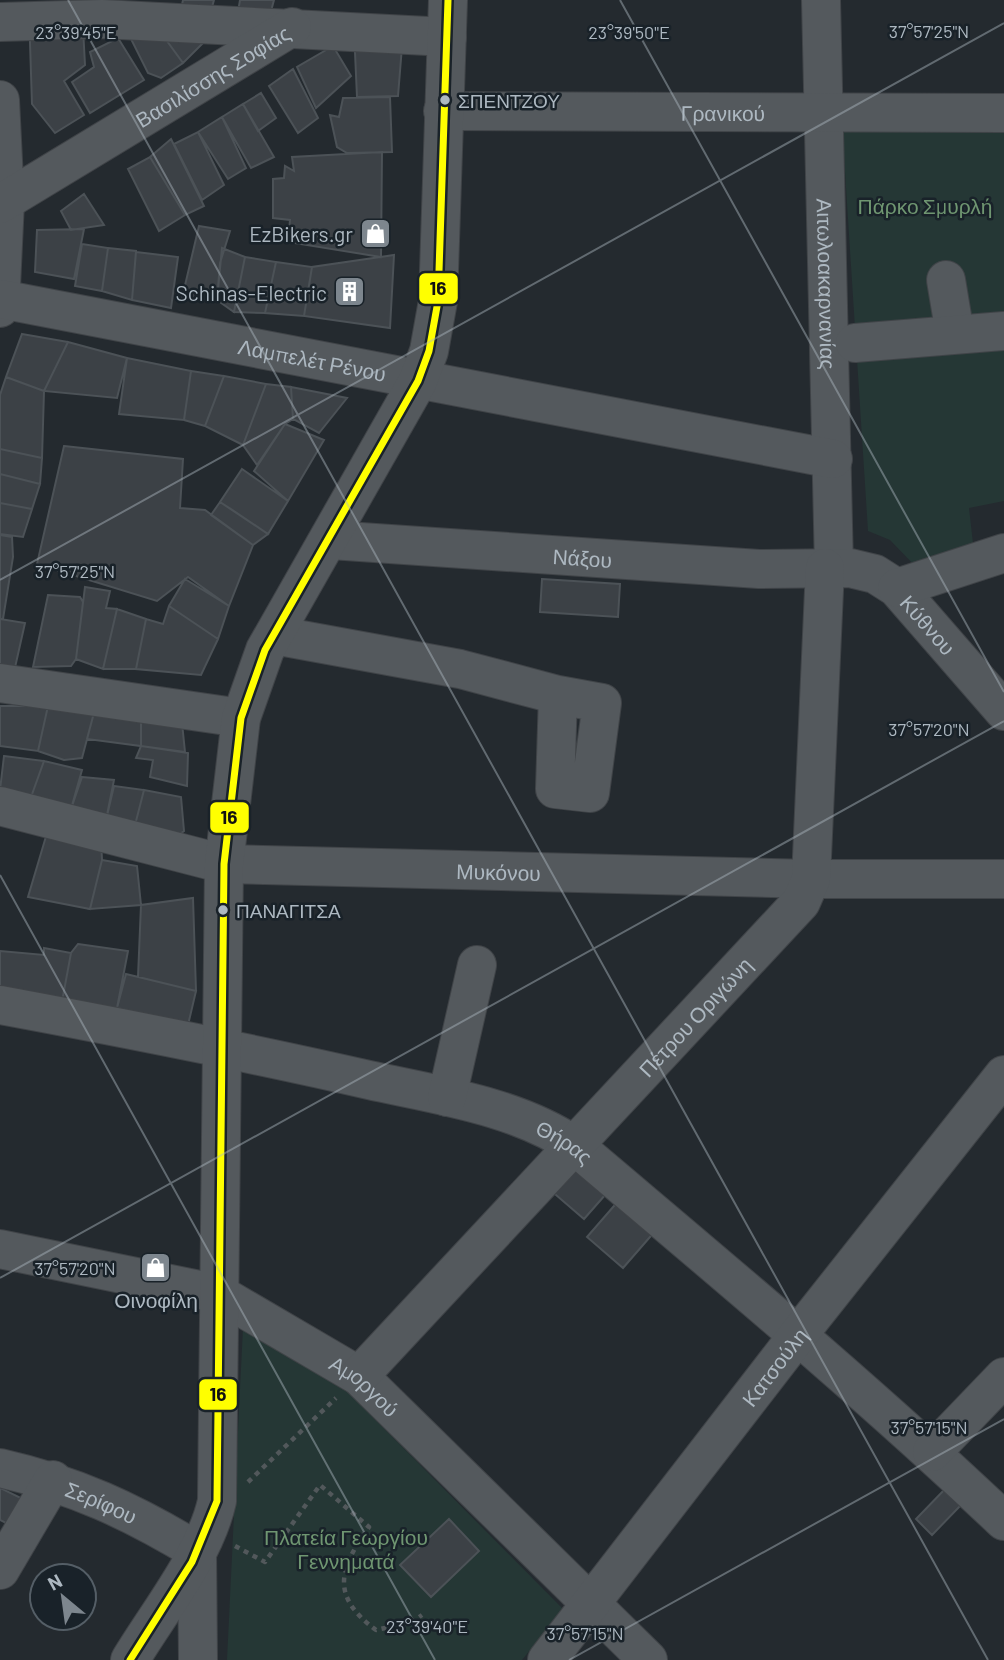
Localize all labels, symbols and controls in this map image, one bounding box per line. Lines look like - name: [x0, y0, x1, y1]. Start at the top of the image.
- street label: Βασιλίσσης Σοφίας: [130, 19, 294, 132]
- text: 37°57'25"N: [889, 20, 969, 42]
- text: 23°39'45"E: [35, 21, 117, 43]
- text: 23°39'50"E: [588, 21, 670, 43]
- place label: ΣΠΕΝΤΖΟΥ: [458, 89, 560, 112]
- marker: ΣΠΕΝΤΖΟΥ: [438, 93, 452, 107]
- street label: Γρανικού: [681, 99, 765, 125]
- park label: Πάρκο Σµυρλή: [857, 193, 993, 218]
- street label: Αιτωλοακαρνανίας: [813, 198, 842, 370]
- shop icon: EzBikers.gr: [359, 216, 393, 250]
- place label: EzBikers.gr: [249, 221, 353, 246]
- line badge: 16: [418, 272, 459, 305]
- building icon: Schinas-Electric: [333, 275, 367, 309]
- text: 16: [430, 276, 446, 299]
- place label: Schinas-Electric: [176, 280, 327, 305]
- street label: Λαμπελέτ Ρένου: [236, 333, 388, 385]
- street label: Νάξου: [552, 543, 613, 572]
- text: 37°57'25"N: [35, 560, 115, 582]
- street label: Κύθνου: [896, 589, 961, 659]
- text: 37°57'20"N: [888, 718, 970, 740]
- line badge: 16: [209, 801, 250, 834]
- text: 16: [221, 805, 237, 828]
- street label: Μυκόνου: [456, 857, 541, 885]
- place label: ΠΑΝΑΓΙΤΣΑ: [236, 899, 341, 922]
- marker: ΠΑΝΑΓΙΤΣΑ: [216, 903, 230, 917]
- street label: Πέτρου Οριγώνη: [633, 951, 756, 1081]
- street label: Θήρας: [533, 1114, 598, 1168]
- shop icon: Οινοφίλη: [139, 1250, 173, 1284]
- text: 37°57'20"N: [34, 1257, 116, 1279]
- place label: Οινοφίλη: [114, 1287, 198, 1312]
- street label: Κατσούλη: [736, 1322, 812, 1411]
- street label: Αμοργού: [326, 1349, 405, 1421]
- line badge: 16: [198, 1378, 238, 1411]
- text: 16: [210, 1382, 226, 1405]
- text: 37°57'15"N: [890, 1416, 968, 1438]
- street label: Σερίφου: [62, 1475, 142, 1528]
- park label: Πλατεία Γεωργίου Γεννηματά: [264, 1524, 428, 1573]
- north arrow: [28, 1562, 98, 1632]
- text: N: [43, 1569, 66, 1595]
- text: 23°39'40"E: [386, 1615, 468, 1637]
- text: 37°57'15"N: [546, 1622, 624, 1644]

